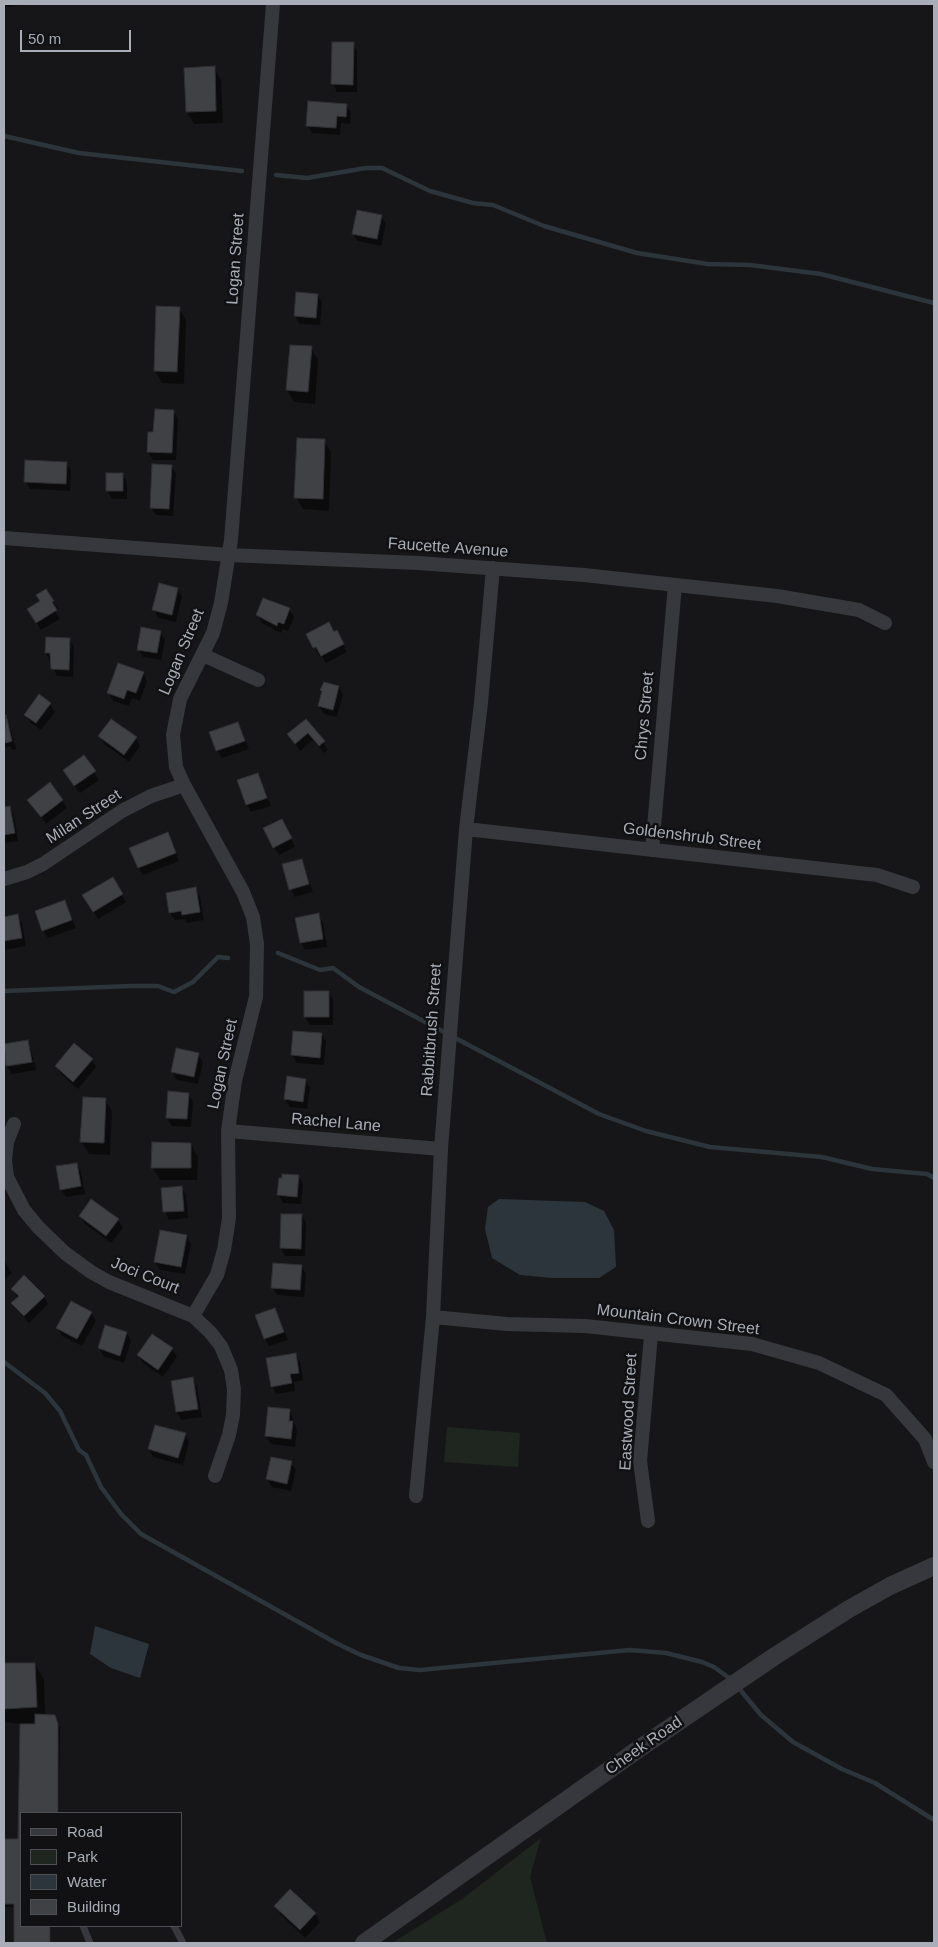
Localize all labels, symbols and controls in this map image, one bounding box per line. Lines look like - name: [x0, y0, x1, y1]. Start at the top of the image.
- scale bar: [22, 20, 134, 52]
- text: 50 m: [28, 30, 61, 47]
- street label: Logan Street: [223, 213, 249, 305]
- street label: Faucette Avenue: [387, 534, 509, 562]
- street label: Logan Street: [155, 606, 209, 698]
- street label: Chrys Street: [632, 671, 658, 761]
- street label: Milan Street: [43, 786, 125, 848]
- street label: Goldenshrub Street: [622, 819, 762, 855]
- street label: Rabbitbrush Street: [418, 963, 446, 1097]
- street label: Logan Street: [204, 1017, 242, 1111]
- street label: Rachel Lane: [290, 1110, 382, 1136]
- street label: Joci Court: [108, 1254, 182, 1298]
- street label: Mountain Crown Street: [596, 1301, 760, 1339]
- street label: Eastwood Street: [616, 1353, 642, 1471]
- street label: Cheek Road: [602, 1713, 686, 1779]
- legend: [20, 1812, 182, 1927]
- text: Road: [67, 1823, 103, 1840]
- text: Park: [67, 1848, 98, 1865]
- text: Water: [67, 1873, 106, 1890]
- text: Building: [67, 1898, 120, 1915]

